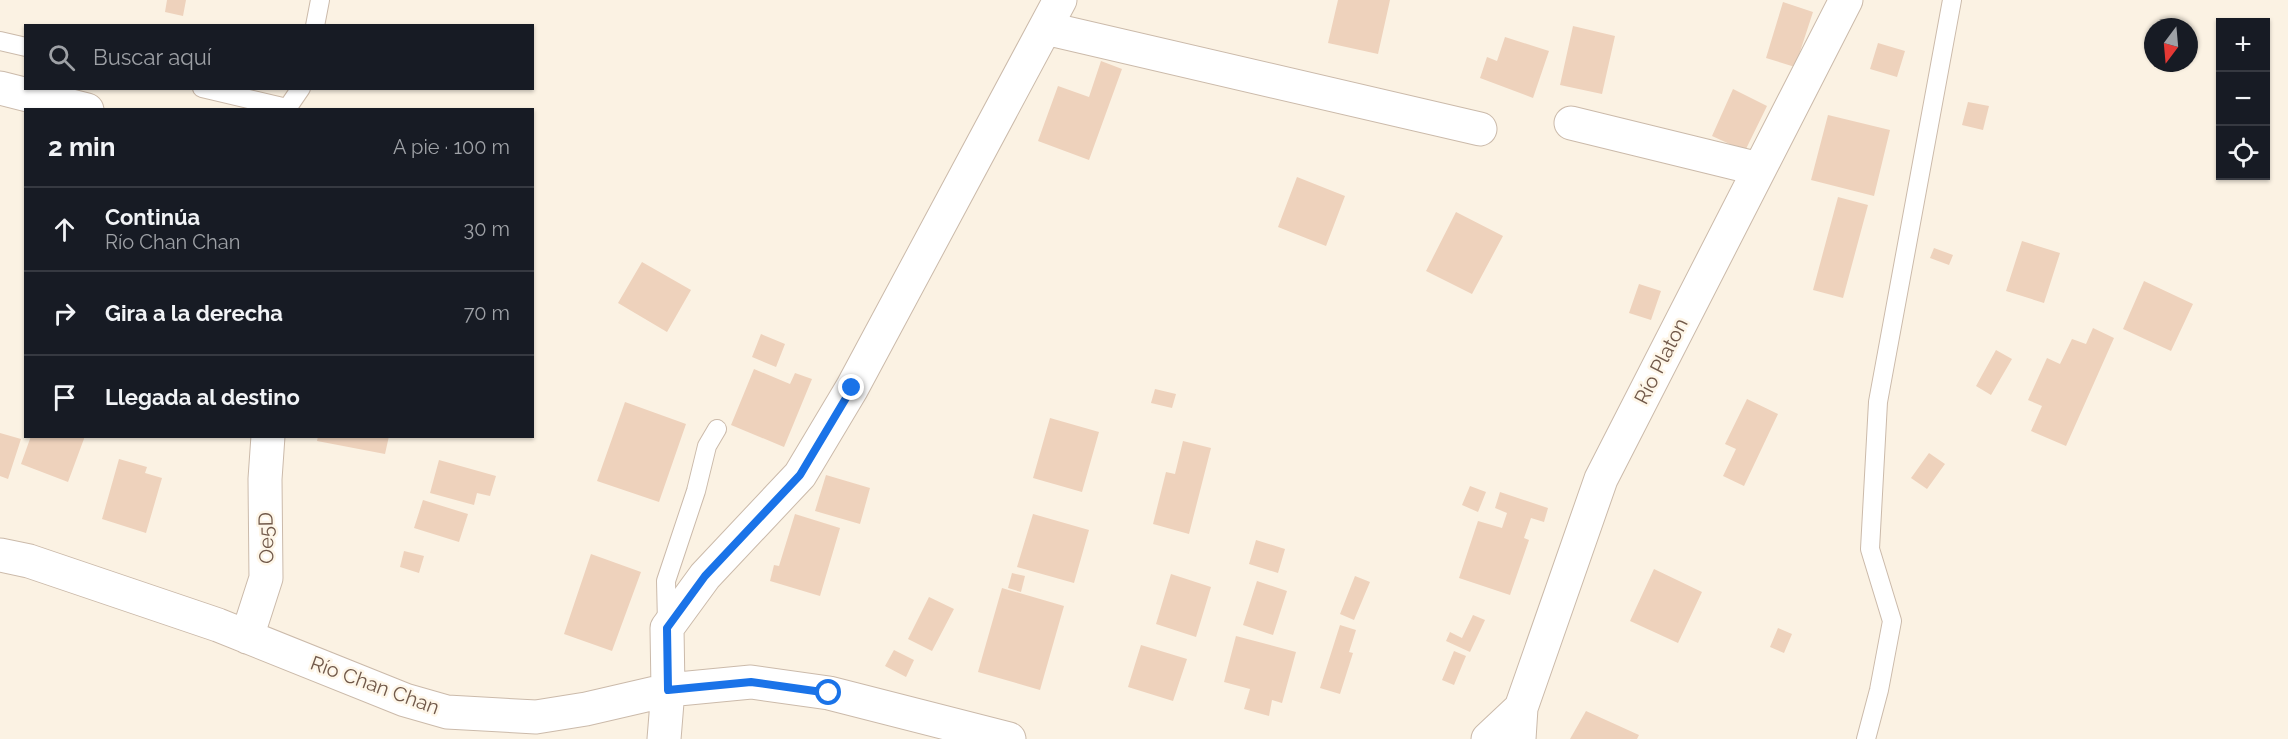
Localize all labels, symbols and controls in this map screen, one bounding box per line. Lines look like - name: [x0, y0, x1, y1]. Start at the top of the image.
- north arrow: [2144, 18, 2198, 72]
- map controls: [2216, 18, 2270, 180]
- button: +: [2216, 18, 2270, 72]
- search box: [24, 24, 534, 90]
- icon: search: [45, 41, 78, 74]
- text: Buscar aquí: [93, 44, 212, 70]
- button: −: [2216, 72, 2270, 126]
- button: locate: [2216, 126, 2270, 180]
- text: 2 min: [48, 132, 115, 162]
- text: A pie · 100 m: [393, 135, 510, 159]
- text: Continúa: [105, 204, 200, 230]
- icon: ahead: [48, 213, 81, 246]
- text: 30 m: [464, 217, 510, 241]
- text: Río Chan Chan: [105, 230, 240, 254]
- icon: right: [48, 297, 81, 330]
- text: Gira a la derecha: [105, 300, 283, 326]
- text: 70 m: [464, 301, 510, 325]
- street label: Río Platon: [1629, 314, 1693, 408]
- route end: [838, 374, 864, 400]
- icon: arrive: [48, 381, 81, 414]
- text: Llegada al destino: [105, 384, 300, 410]
- street label: Oe5D: [254, 512, 278, 564]
- street label: Río Chan Chan: [307, 651, 443, 719]
- route start: [815, 679, 841, 705]

